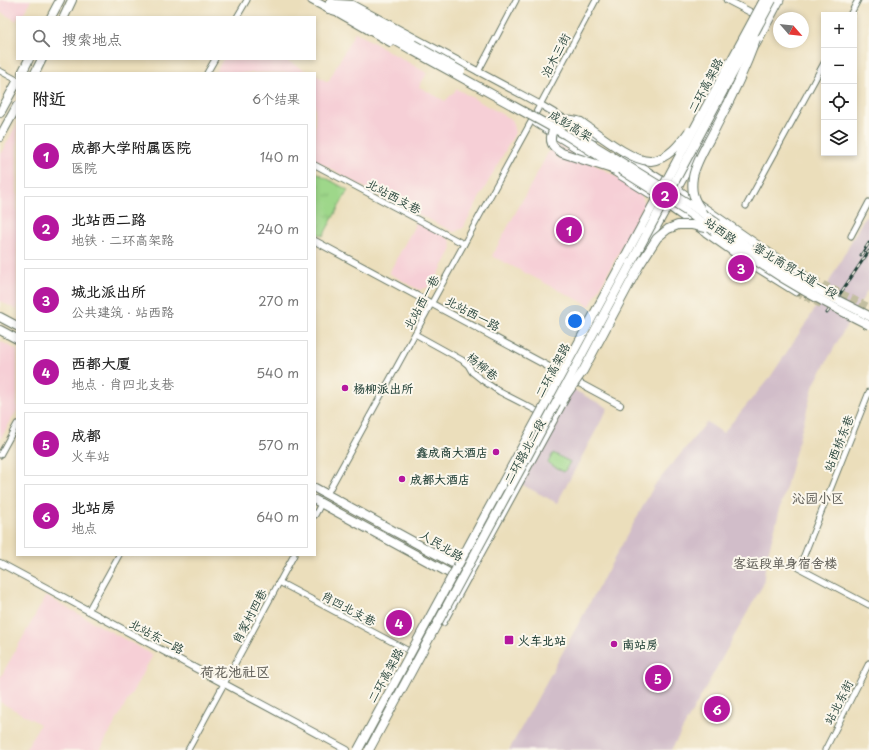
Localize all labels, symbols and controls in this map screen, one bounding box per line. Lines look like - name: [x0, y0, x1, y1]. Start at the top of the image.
- north arrow: [773, 12, 809, 48]
- map controls: [821, 12, 857, 156]
- button: +: [821, 12, 857, 48]
- search box: [16, 16, 316, 60]
- icon: search: [30, 27, 52, 49]
- text: 搜索地点: [62, 27, 122, 50]
- street label: 泊木三街: [536, 30, 574, 80]
- button: −: [821, 48, 857, 84]
- street label: 二环高架路: [683, 54, 727, 116]
- button: locate: [821, 84, 857, 120]
- text: 附近: [32, 85, 66, 111]
- text: 6个结果: [252, 89, 300, 108]
- street label: 成彭高架: [546, 105, 596, 145]
- button: layers: [821, 120, 857, 156]
- text: 成都大学附属医院: [71, 135, 191, 158]
- text: 1: [43, 147, 49, 166]
- text: 140 m: [260, 147, 299, 166]
- text: 医院: [71, 158, 97, 177]
- street label: 北站西支巷: [363, 174, 425, 218]
- pin: 2: [652, 180, 678, 210]
- text: 北站西二路: [71, 207, 146, 230]
- street label: 站西路: [701, 212, 741, 248]
- pin: 1: [556, 215, 582, 245]
- text: 2: [41, 219, 51, 238]
- text: 240 m: [257, 219, 299, 238]
- text: 地铁 · 二环高架路: [71, 230, 174, 249]
- street label: 蓉北商贸大道一段: [750, 238, 842, 302]
- pin: 3: [728, 253, 754, 283]
- street label: 北站西一巷: [399, 271, 443, 333]
- text: 城北派出所: [71, 279, 146, 302]
- text: 3: [42, 291, 50, 310]
- text: 270 m: [258, 291, 299, 310]
- street label: 北站西一路: [442, 291, 504, 335]
- text: 公共建筑 · 站西路: [71, 302, 174, 321]
- your location: [565, 311, 585, 331]
- street label: 二环高架路: [530, 339, 574, 401]
- street label: 杨柳巷: [463, 348, 503, 384]
- text: 西都大厦: [71, 351, 131, 374]
- text: 4: [42, 363, 50, 382]
- text: 540 m: [256, 363, 299, 382]
- text: 地点 · 肖四北支巷: [71, 374, 174, 393]
- place label: 杨柳派出所: [353, 379, 414, 397]
- marker: 杨柳派出所: [340, 383, 350, 393]
- street label: 站西桥东巷: [818, 412, 858, 474]
- street label: 二环路北二段: [499, 415, 549, 487]
- text: 成都: [71, 423, 101, 446]
- text: 5: [42, 435, 50, 454]
- text: 570 m: [258, 435, 299, 454]
- place label: 鑫成商大酒店: [416, 443, 488, 461]
- text: 火车站: [71, 446, 110, 465]
- marker: 鑫成商大酒店: [491, 447, 501, 457]
- place label: 成都大酒店: [410, 470, 470, 488]
- marker: 成都大酒店: [397, 474, 407, 484]
- district label: 沁园小区: [792, 488, 844, 507]
- text: 北站房: [71, 495, 116, 518]
- text: 6: [41, 507, 51, 526]
- text: 640 m: [256, 507, 299, 526]
- text: 地点: [71, 518, 97, 537]
- street label: 人民北路: [417, 525, 467, 565]
- district label: 客运段单身宿舍楼: [733, 553, 837, 572]
- street label: 肖家村四巷: [227, 585, 271, 647]
- street label: 肖四北支巷: [318, 586, 380, 630]
- pin: 4: [386, 608, 412, 638]
- street label: 北站东一路: [126, 614, 188, 658]
- place label: 火车北站: [518, 631, 566, 649]
- marker: 火车北站: [503, 634, 515, 646]
- place label: 南站房: [622, 635, 658, 653]
- marker: 南站房: [609, 639, 619, 649]
- street label: 二环高架路: [363, 644, 407, 706]
- district label: 荷花池社区: [200, 661, 270, 682]
- pin: 5: [645, 663, 671, 693]
- street label: 站北东街: [819, 677, 857, 727]
- pin: 6: [704, 694, 730, 724]

